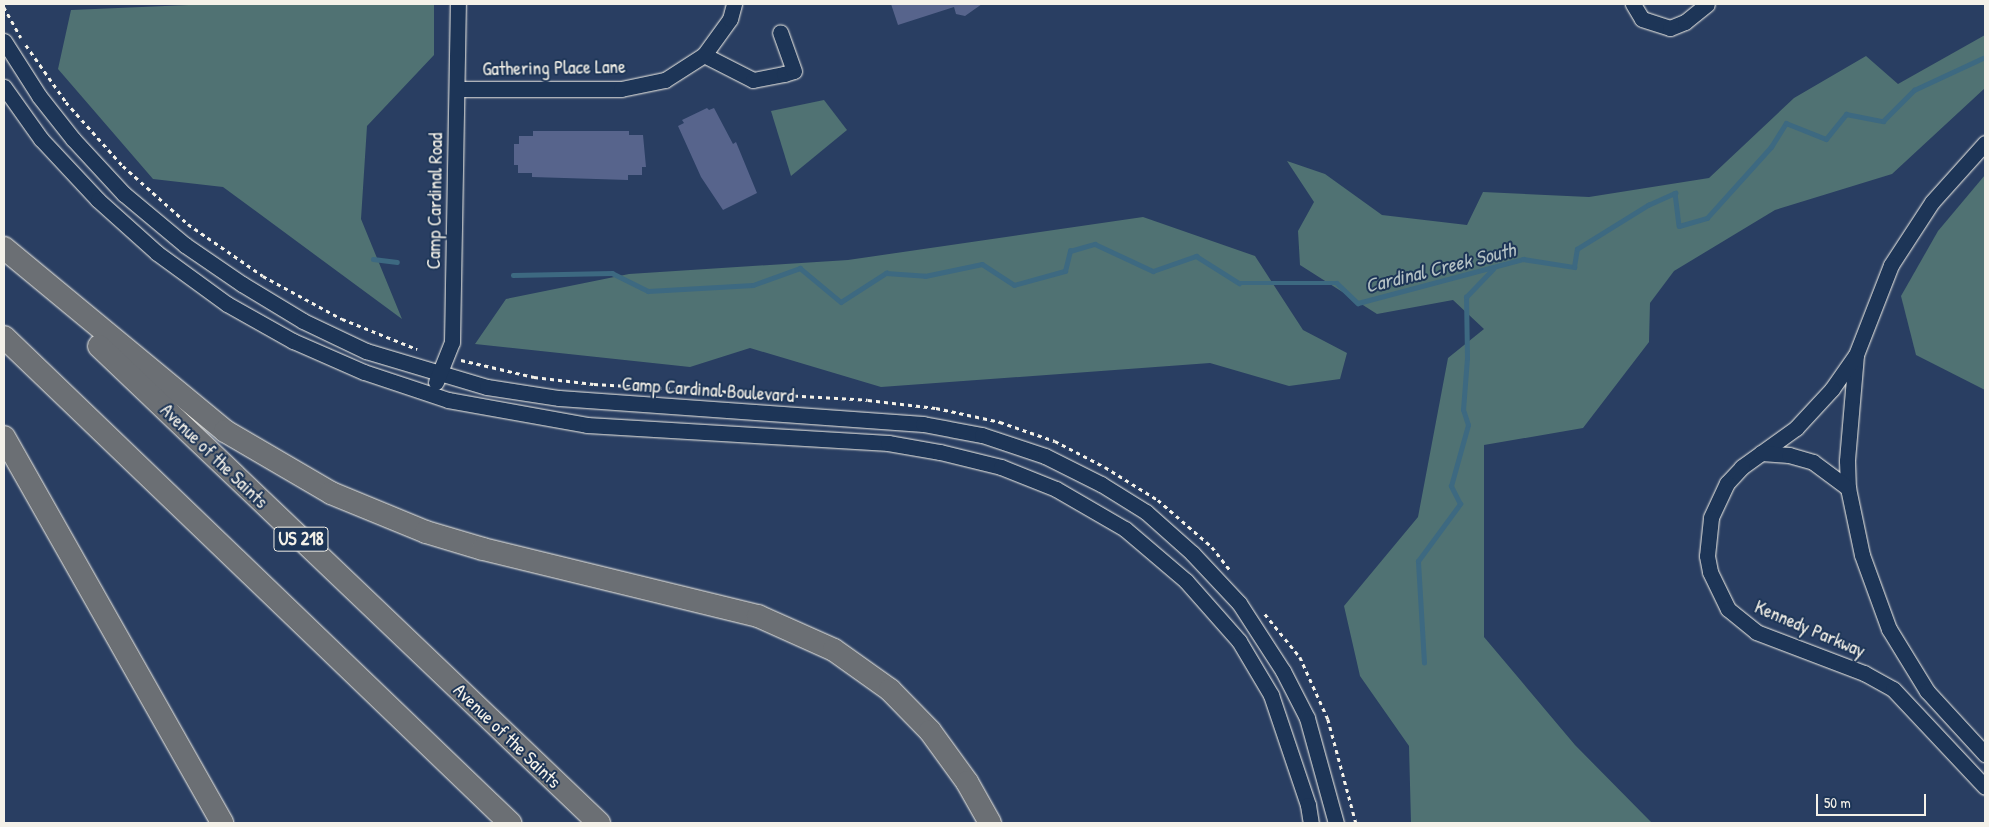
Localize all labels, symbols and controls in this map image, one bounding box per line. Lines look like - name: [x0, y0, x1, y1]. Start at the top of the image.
- street label: Gathering Place Lane: [482, 55, 626, 81]
- street label: Camp Cardinal Road: [422, 132, 448, 270]
- water label: Cardinal Creek South: [1363, 237, 1517, 297]
- street label: Camp Cardinal Boulevard: [621, 373, 795, 407]
- street label: Avenue of the Saints: [155, 399, 273, 513]
- road number: US 218: [272, 524, 330, 554]
- street label: Kennedy Parkway: [1751, 595, 1869, 663]
- street label: Avenue of the Saints: [448, 679, 566, 793]
- scale bar: [1819, 784, 1929, 816]
- text: 50 m: [1824, 792, 1851, 813]

